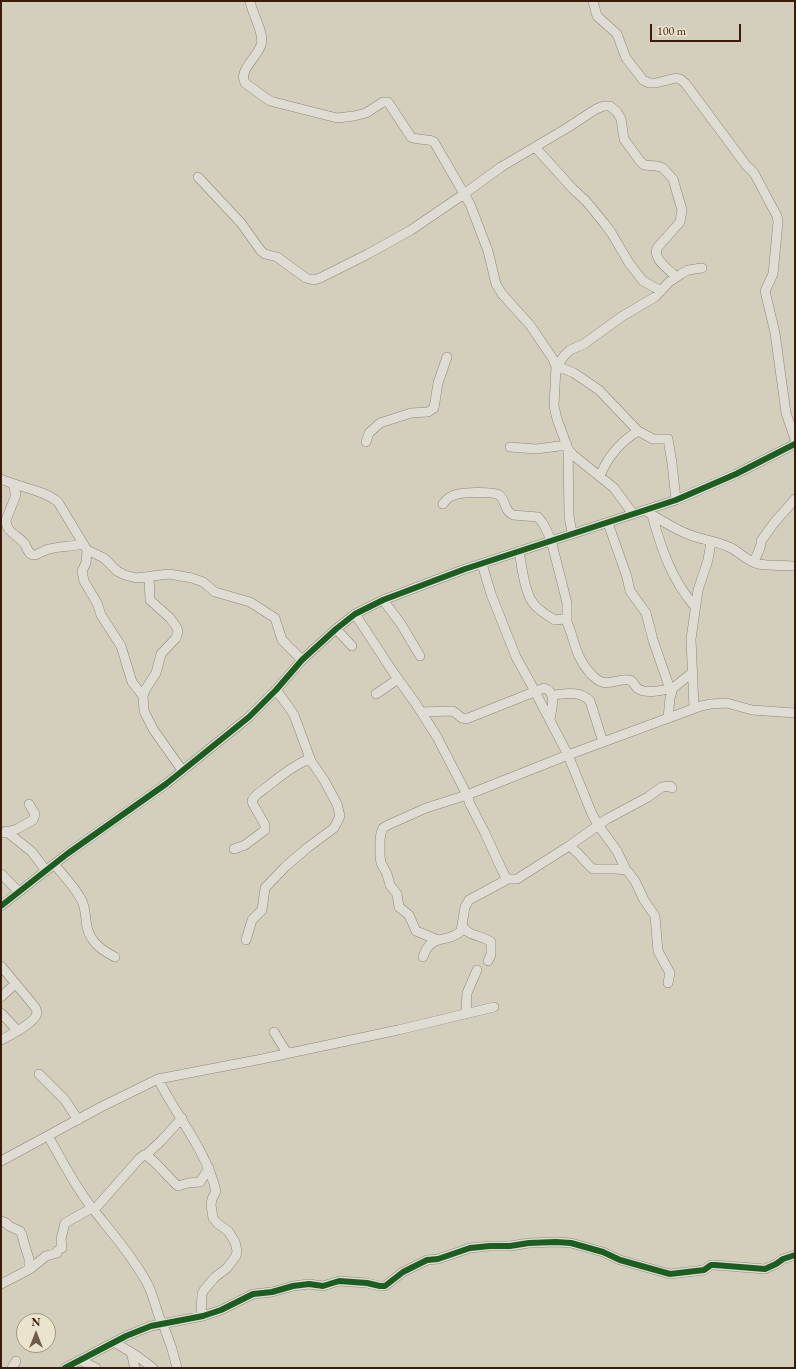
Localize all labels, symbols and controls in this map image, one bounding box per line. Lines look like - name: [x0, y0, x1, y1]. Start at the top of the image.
- scale bar: [652, 16, 743, 42]
- text: 100 m: [657, 23, 686, 39]
- north arrow: [16, 1313, 56, 1353]
- text: N: [32, 1315, 40, 1329]

